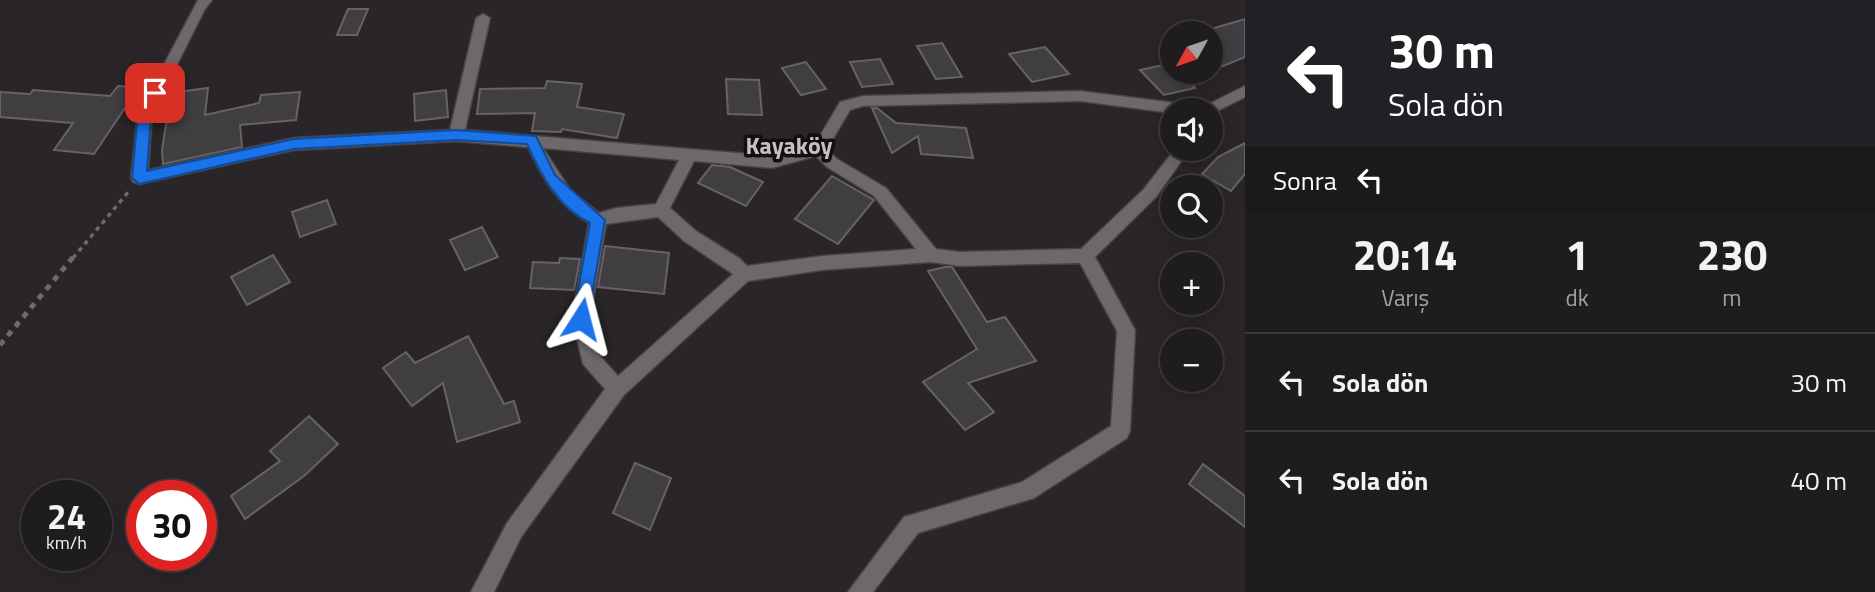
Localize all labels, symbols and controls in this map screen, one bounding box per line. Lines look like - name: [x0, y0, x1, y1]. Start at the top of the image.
- text: 30 m: [1388, 12, 1495, 87]
- north arrow: [1160, 21, 1223, 84]
- map controls: [1160, 21, 1223, 392]
- icon: left: [1273, 28, 1364, 119]
- pin: [125, 63, 185, 123]
- icon: arrive: [136, 74, 174, 112]
- text: Sola dön: [1388, 80, 1504, 128]
- button: sound: [1160, 98, 1223, 161]
- district label: Kayaköy: [746, 127, 832, 163]
- text: Sonra: [1273, 161, 1337, 200]
- icon: left: [1351, 161, 1389, 199]
- button: search: [1160, 175, 1223, 238]
- text: 20:14: [1353, 222, 1458, 286]
- text: 1: [1565, 222, 1589, 286]
- text: 230: [1697, 222, 1767, 286]
- button: +: [1160, 252, 1223, 315]
- text: Varış: [1381, 280, 1429, 315]
- text: dk: [1566, 280, 1589, 315]
- text: m: [1722, 280, 1742, 315]
- position arrow: [544, 282, 618, 356]
- button: −: [1160, 329, 1223, 392]
- icon: left: [1273, 363, 1311, 401]
- text: Sola dön: [1332, 363, 1429, 402]
- text: 30 m: [1790, 363, 1847, 402]
- icon: left: [1273, 461, 1311, 499]
- text: Sola dön: [1332, 461, 1429, 500]
- text: 40 m: [1790, 461, 1847, 500]
- speed limit sign: 30: [126, 480, 217, 571]
- text: 24: [47, 489, 86, 543]
- text: km/h: [46, 529, 87, 556]

